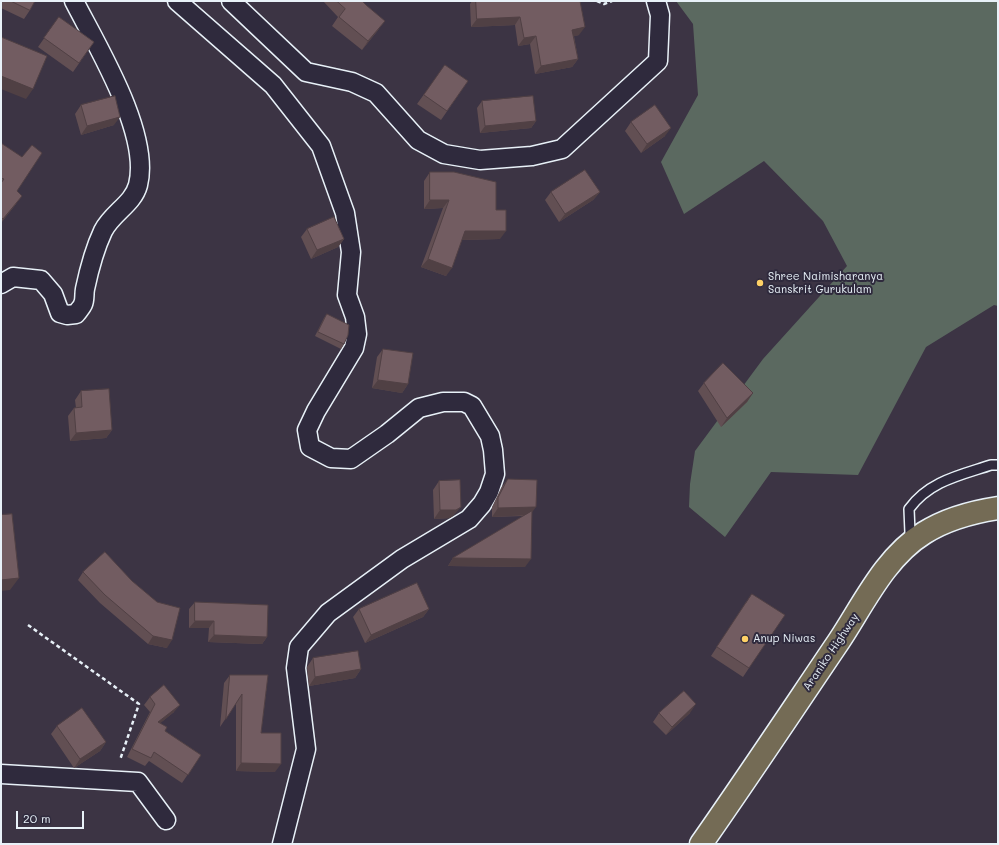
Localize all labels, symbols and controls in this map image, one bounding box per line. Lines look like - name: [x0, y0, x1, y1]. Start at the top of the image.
- place label: Shree Naimisharanya Sanskrit Gurukulam: [768, 270, 883, 296]
- marker: Shree Naimisharanya Sanskrit Gurukulam: [755, 278, 765, 288]
- street label: Araniko Highway: [800, 611, 862, 693]
- place label: Anup Niwas: [753, 632, 815, 646]
- marker: Anup Niwas: [740, 634, 750, 644]
- scale bar: [18, 803, 86, 829]
- text: 20 m: [23, 810, 51, 826]

